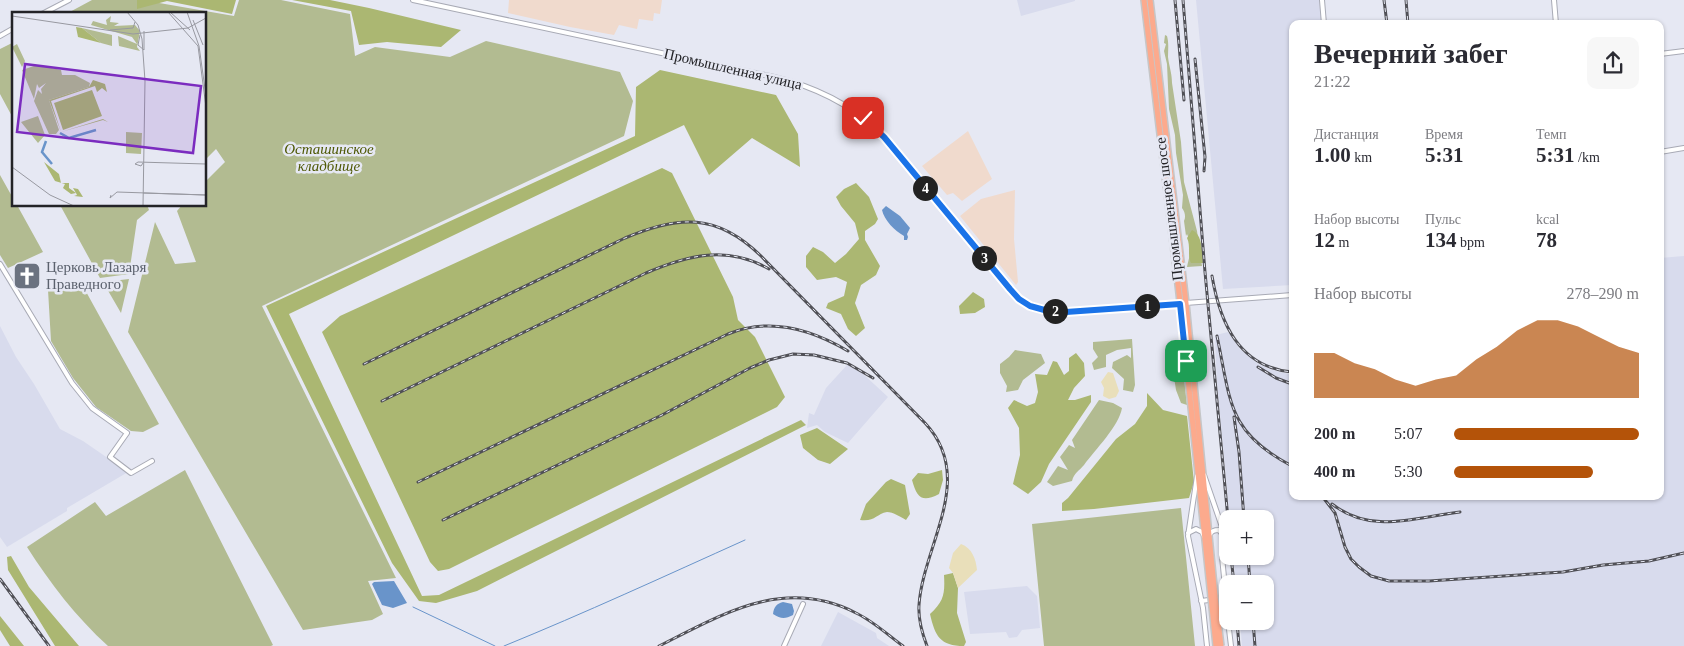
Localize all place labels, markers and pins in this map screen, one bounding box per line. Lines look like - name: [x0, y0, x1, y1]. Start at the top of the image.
- pin: [842, 97, 884, 139]
- pin: 4: [912, 176, 938, 200]
- pin: 3: [972, 246, 996, 270]
- place label: Церковь Лазаря Праведного: [46, 259, 147, 292]
- church icon: Церковь Лазаря Праведного: [12, 261, 42, 291]
- pin: 1: [1134, 294, 1160, 318]
- pin: 2: [1042, 298, 1068, 324]
- pin: [1165, 340, 1207, 382]

